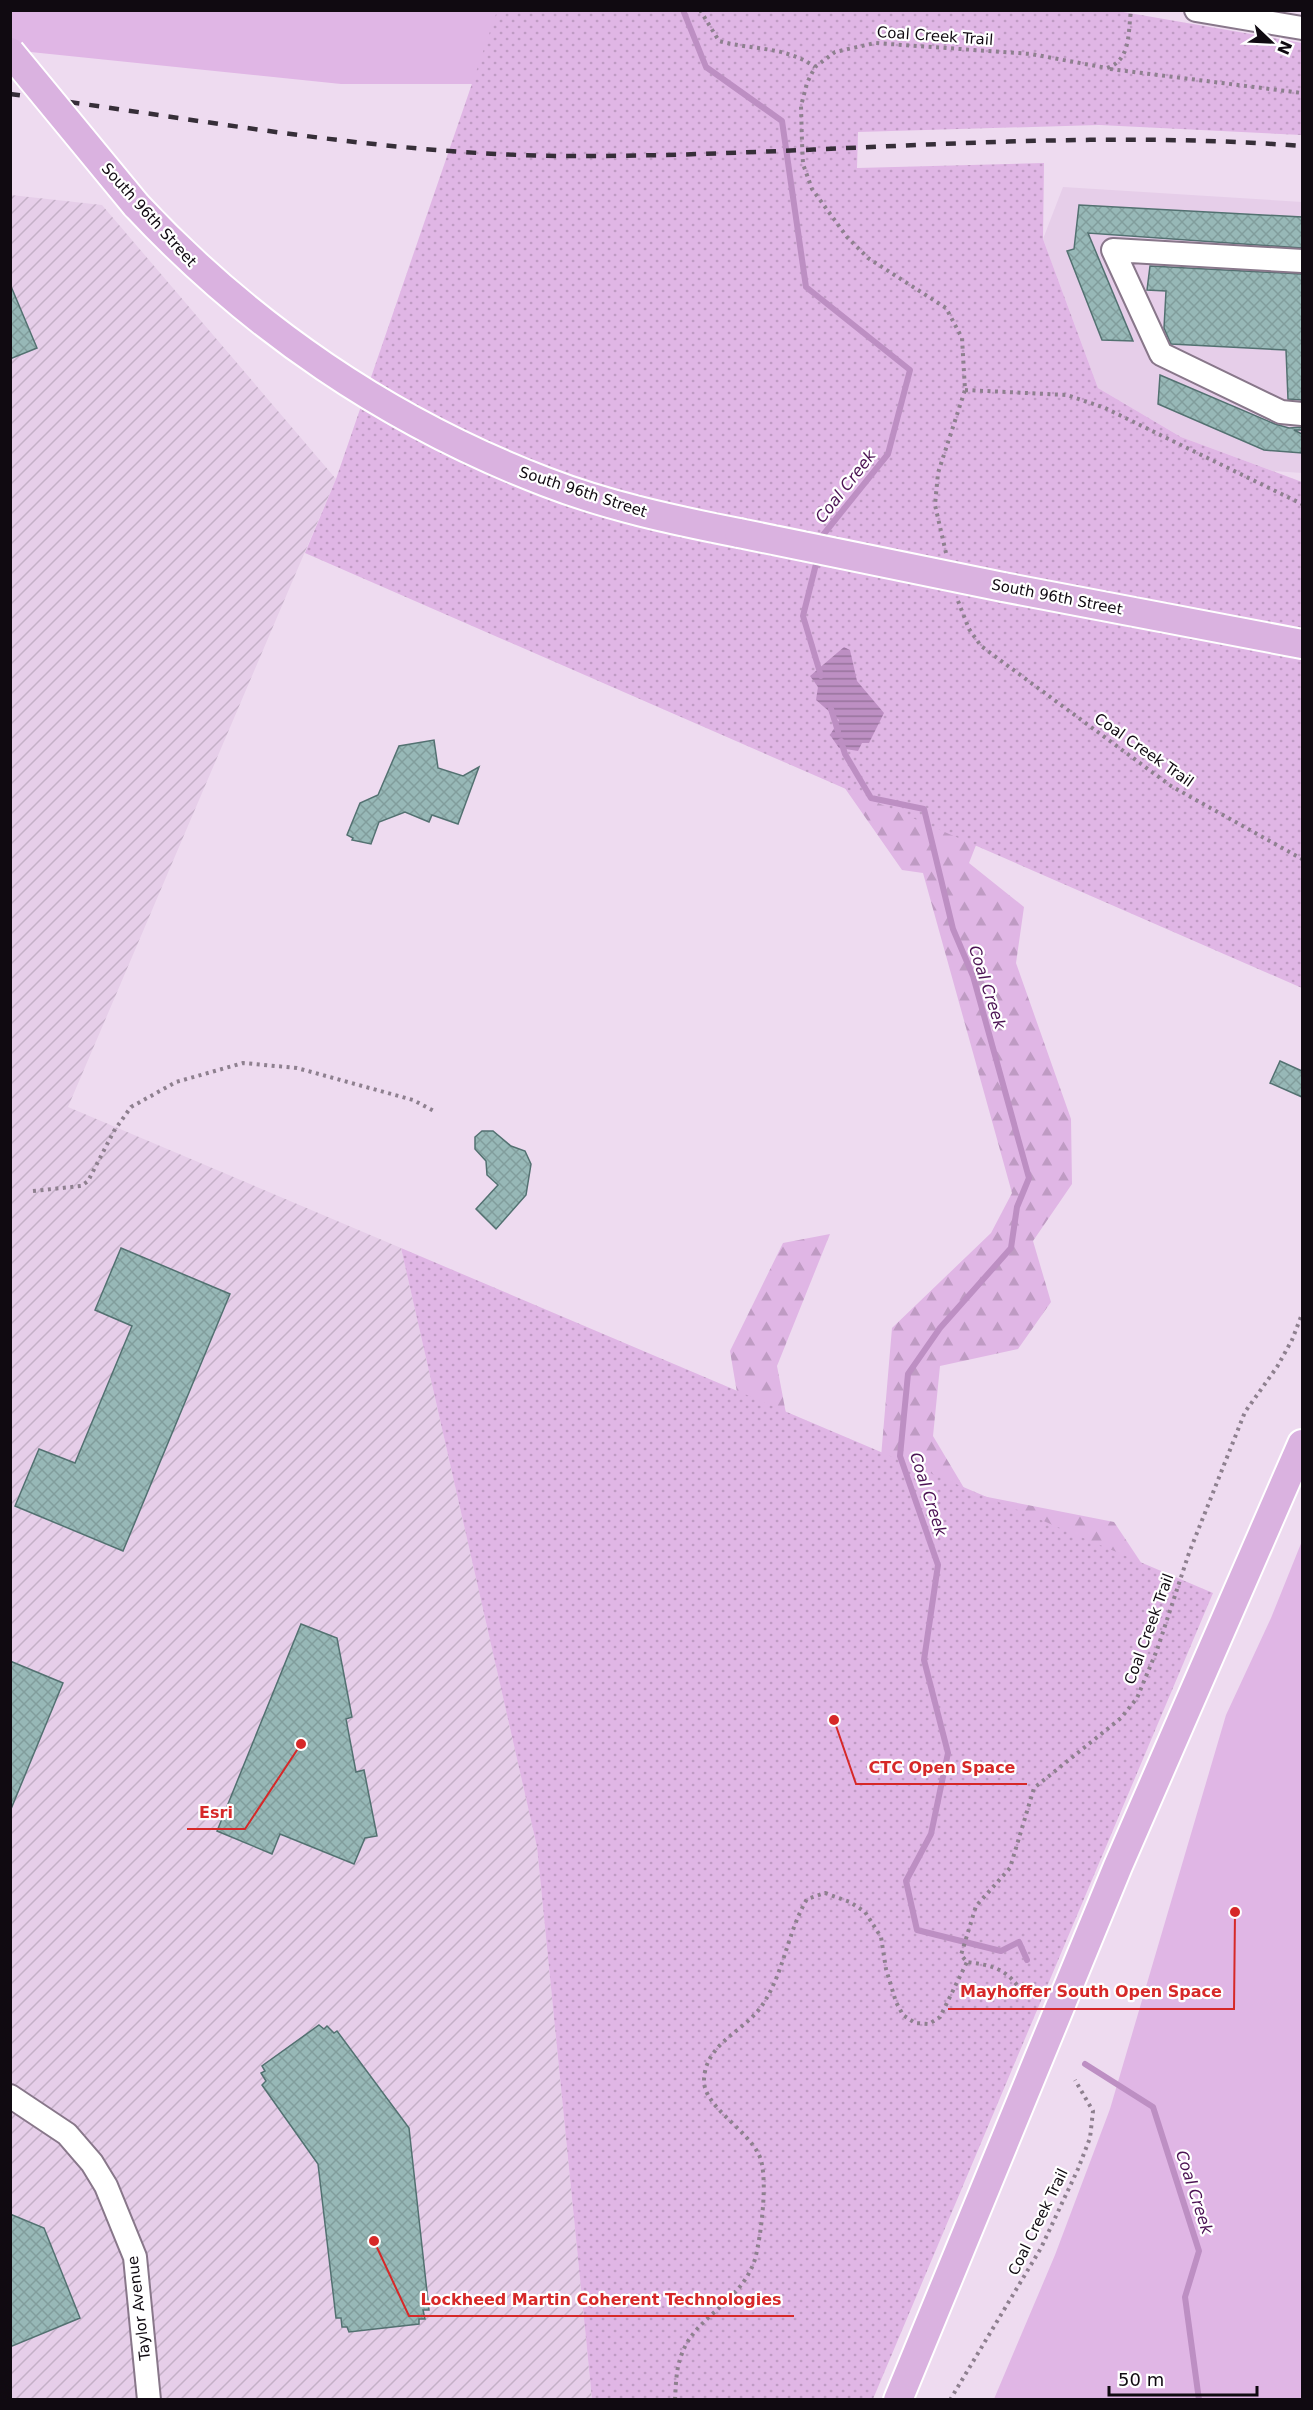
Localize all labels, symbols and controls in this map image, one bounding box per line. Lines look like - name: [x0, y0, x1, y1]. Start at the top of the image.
- north arrow: [1241, 12, 1301, 72]
- street label: Coal Creek Trail: [876, 23, 994, 49]
- text: N: [1273, 38, 1296, 58]
- street label: South 96th Street: [98, 159, 200, 271]
- water label: Coal Creek: [811, 446, 880, 526]
- street label: South 96th Street: [517, 463, 649, 521]
- street label: South 96th Street: [990, 575, 1124, 619]
- street label: Coal Creek Trail: [1091, 709, 1197, 791]
- water label: Coal Creek: [965, 943, 1010, 1032]
- water label: Coal Creek: [906, 1450, 951, 1539]
- street label: Coal Creek Trail: [1121, 1571, 1177, 1687]
- callout: CTC Open Space: [856, 1750, 1027, 1784]
- text: CTC Open Space: [869, 1758, 1016, 1777]
- callout: Esri: [187, 1795, 245, 1829]
- text: Esri: [199, 1803, 233, 1822]
- callout: Mayhoffer South Open Space: [948, 1975, 1234, 2009]
- text: Mayhoffer South Open Space: [960, 1982, 1222, 2001]
- water label: Coal Creek: [1172, 2148, 1217, 2237]
- street label: Coal Creek Trail: [1004, 2166, 1072, 2278]
- street label: Taylor Avenue: [124, 2255, 154, 2362]
- callout: Lockheed Martin Coherent Technologies: [409, 2282, 794, 2316]
- text: Lockheed Martin Coherent Technologies: [420, 2290, 782, 2309]
- scale bar: [1109, 2359, 1258, 2397]
- text: 50 m: [1118, 2369, 1164, 2390]

